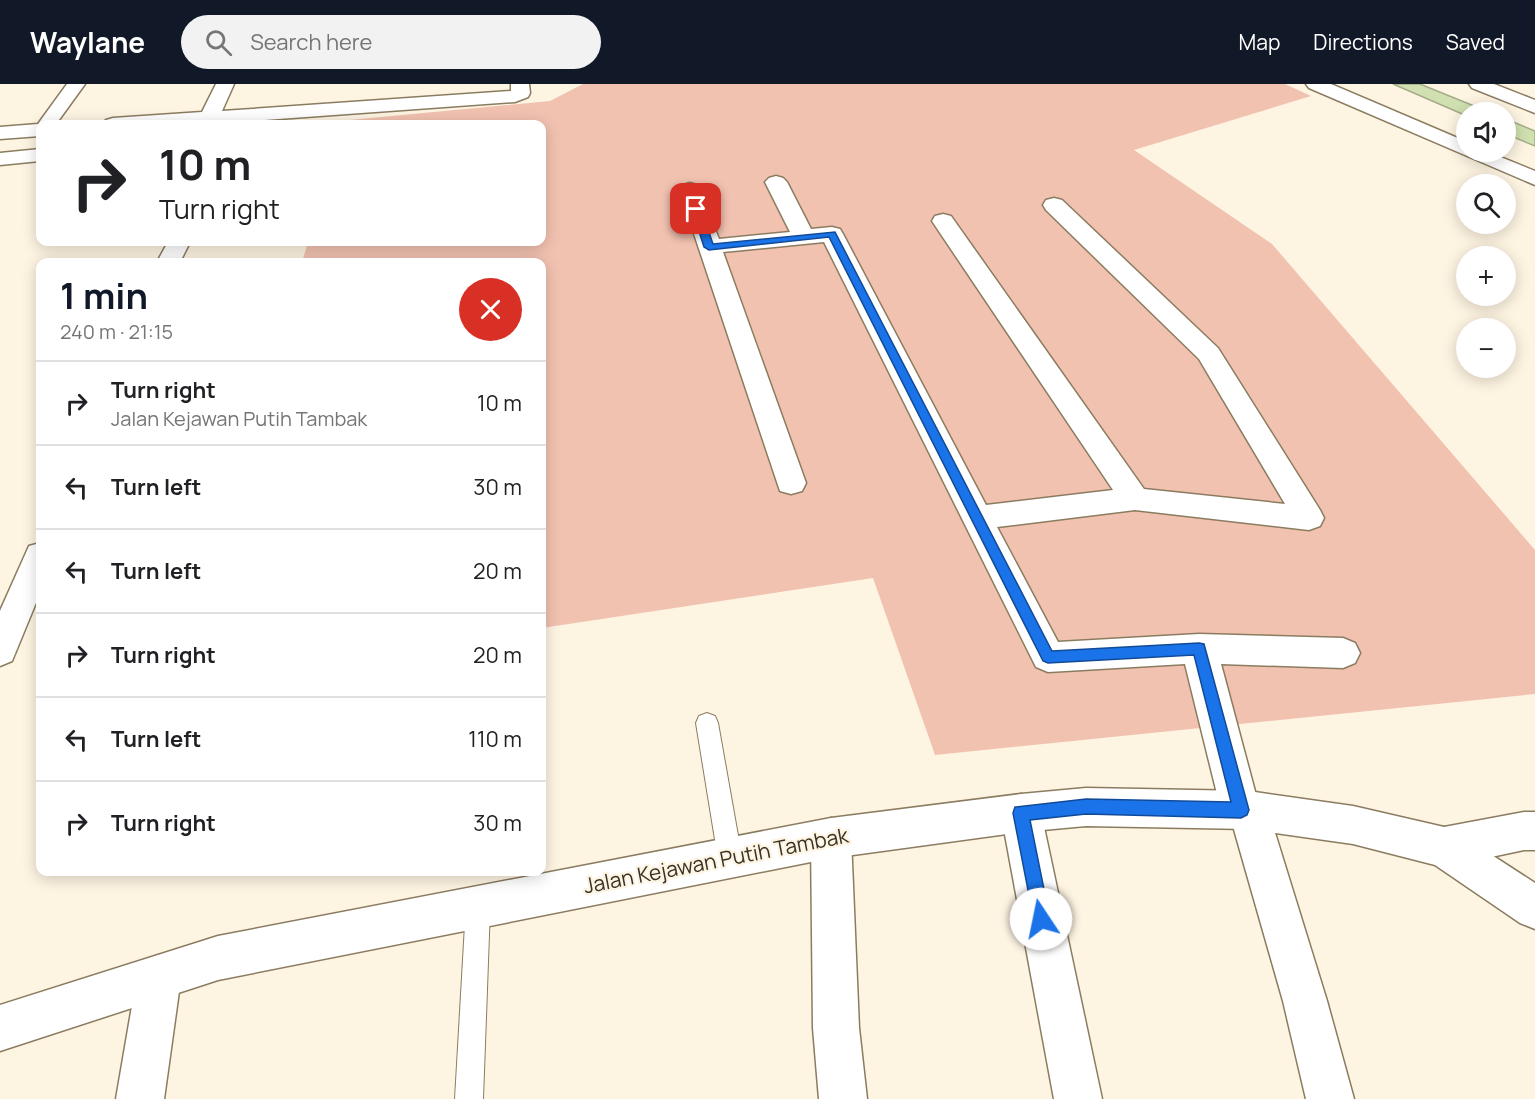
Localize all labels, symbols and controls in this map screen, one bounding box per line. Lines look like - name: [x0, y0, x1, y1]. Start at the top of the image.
- search box: [181, 15, 601, 69]
- text: Waylane: [30, 23, 145, 61]
- icon: search: [202, 26, 235, 59]
- text: Search here: [250, 27, 372, 57]
- text: Map: [1239, 28, 1280, 56]
- text: Directions: [1313, 28, 1413, 56]
- text: Saved: [1446, 28, 1505, 56]
- map controls: [1456, 102, 1516, 378]
- button: sound: [1456, 102, 1516, 162]
- text: 10 m: [159, 135, 251, 193]
- icon: right: [60, 144, 138, 222]
- button: search: [1456, 174, 1516, 234]
- pin: [670, 183, 721, 234]
- text: Turn right: [159, 190, 280, 227]
- icon: arrive: [679, 192, 712, 225]
- button: +: [1456, 246, 1516, 306]
- text: 1 min: [60, 271, 148, 320]
- button: close: [459, 278, 522, 341]
- text: 240 m · 21:15: [60, 318, 173, 345]
- button: −: [1456, 318, 1516, 378]
- text: Turn right: [111, 375, 216, 405]
- icon: right: [60, 387, 93, 420]
- text: 10 m: [477, 388, 522, 418]
- text: Jalan Kejawan Putih Tambak: [111, 405, 367, 432]
- icon: left: [60, 471, 93, 504]
- text: Turn left: [111, 472, 201, 502]
- text: 30 m: [473, 472, 522, 502]
- icon: left: [60, 555, 93, 588]
- text: Turn left: [111, 556, 201, 586]
- text: 20 m: [473, 556, 522, 586]
- icon: right: [60, 639, 93, 672]
- text: Turn right: [111, 640, 216, 670]
- text: 20 m: [473, 640, 522, 670]
- icon: left: [60, 723, 93, 756]
- text: Turn left: [111, 724, 201, 754]
- text: 110 m: [468, 724, 522, 754]
- icon: right: [60, 807, 93, 840]
- text: Turn right: [111, 808, 216, 838]
- text: 30 m: [473, 808, 522, 838]
- street label: Jalan Kejawan Putih Tambak: [581, 820, 851, 899]
- position arrow: [1009, 887, 1073, 951]

